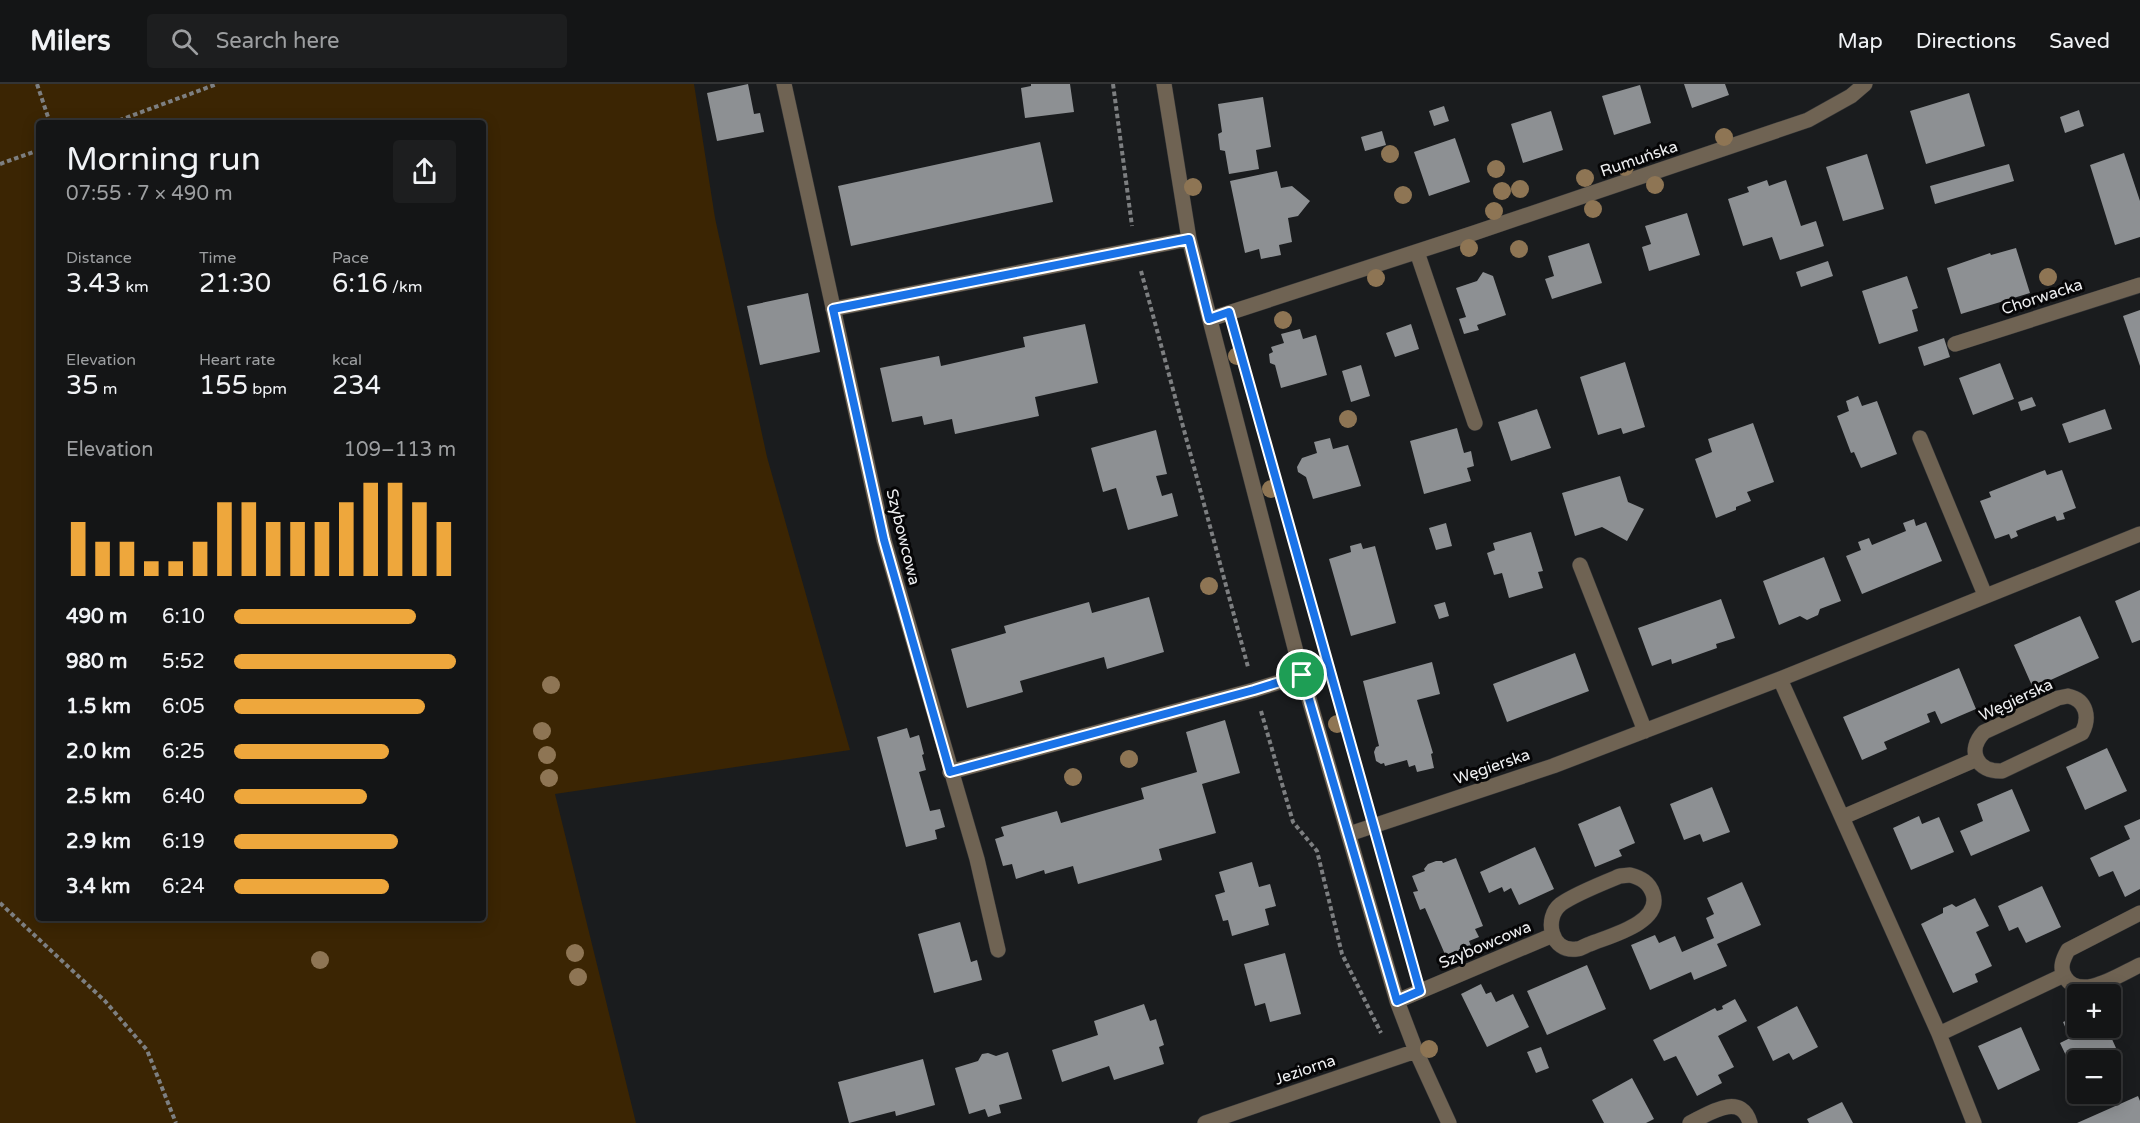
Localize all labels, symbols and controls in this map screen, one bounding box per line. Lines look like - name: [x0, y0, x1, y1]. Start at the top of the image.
- search box: [147, 14, 567, 68]
- text: Milers: [30, 24, 111, 58]
- icon: search: [168, 25, 201, 58]
- text: Search here: [216, 28, 339, 54]
- text: Map: [1837, 29, 1883, 54]
- text: Directions: [1916, 29, 2016, 54]
- text: Saved: [2049, 29, 2110, 54]
- street label: Rumuńska: [1598, 136, 1680, 182]
- text: Morning run: [66, 140, 261, 179]
- button: share: [393, 140, 456, 203]
- text: 07:55 · 7 × 490 m: [66, 182, 233, 206]
- text: Distance: [66, 248, 132, 268]
- text: Time: [199, 248, 236, 268]
- text: Pace: [332, 248, 369, 268]
- text: 3.43: [66, 268, 121, 299]
- text: 21:30: [199, 268, 271, 299]
- text: 6:16: [332, 268, 388, 299]
- street label: Chorwacka: [1999, 274, 2085, 320]
- text: km: [121, 277, 149, 297]
- text: /km: [388, 277, 422, 297]
- text: Elevation: [66, 350, 136, 370]
- text: Heart rate: [199, 350, 275, 370]
- text: kcal: [332, 350, 362, 370]
- text: 35: [66, 370, 99, 401]
- text: 155: [199, 370, 248, 401]
- text: 234: [332, 370, 381, 401]
- text: m: [99, 379, 118, 399]
- text: bpm: [248, 379, 287, 399]
- text: Elevation: [66, 438, 153, 462]
- text: 109–113 m: [343, 438, 456, 462]
- street label: Szybowcowa: [881, 487, 925, 587]
- text: 490 m: [66, 605, 127, 629]
- text: 6:10: [162, 605, 205, 629]
- pin: [1276, 649, 1327, 700]
- text: 980 m: [66, 650, 127, 674]
- text: 5:52: [162, 650, 205, 674]
- icon: arrive: [1285, 658, 1318, 691]
- street label: Węgierska: [1976, 674, 2056, 726]
- text: 1.5 km: [66, 695, 131, 719]
- text: 6:05: [162, 695, 205, 719]
- text: 2.0 km: [66, 740, 131, 764]
- text: 6:25: [162, 740, 205, 764]
- street label: Węgierska: [1451, 745, 1533, 789]
- text: 2.5 km: [66, 785, 131, 809]
- text: 6:40: [162, 785, 205, 809]
- text: 2.9 km: [66, 830, 131, 854]
- text: 6:19: [162, 830, 205, 854]
- text: 3.4 km: [66, 875, 130, 899]
- text: 6:24: [162, 875, 205, 899]
- street label: Szybowcowa: [1436, 917, 1534, 973]
- map controls: [2067, 984, 2121, 1104]
- button: +: [2067, 984, 2121, 1038]
- street label: Jeziorna: [1272, 1050, 1338, 1090]
- button: −: [2067, 1050, 2121, 1104]

